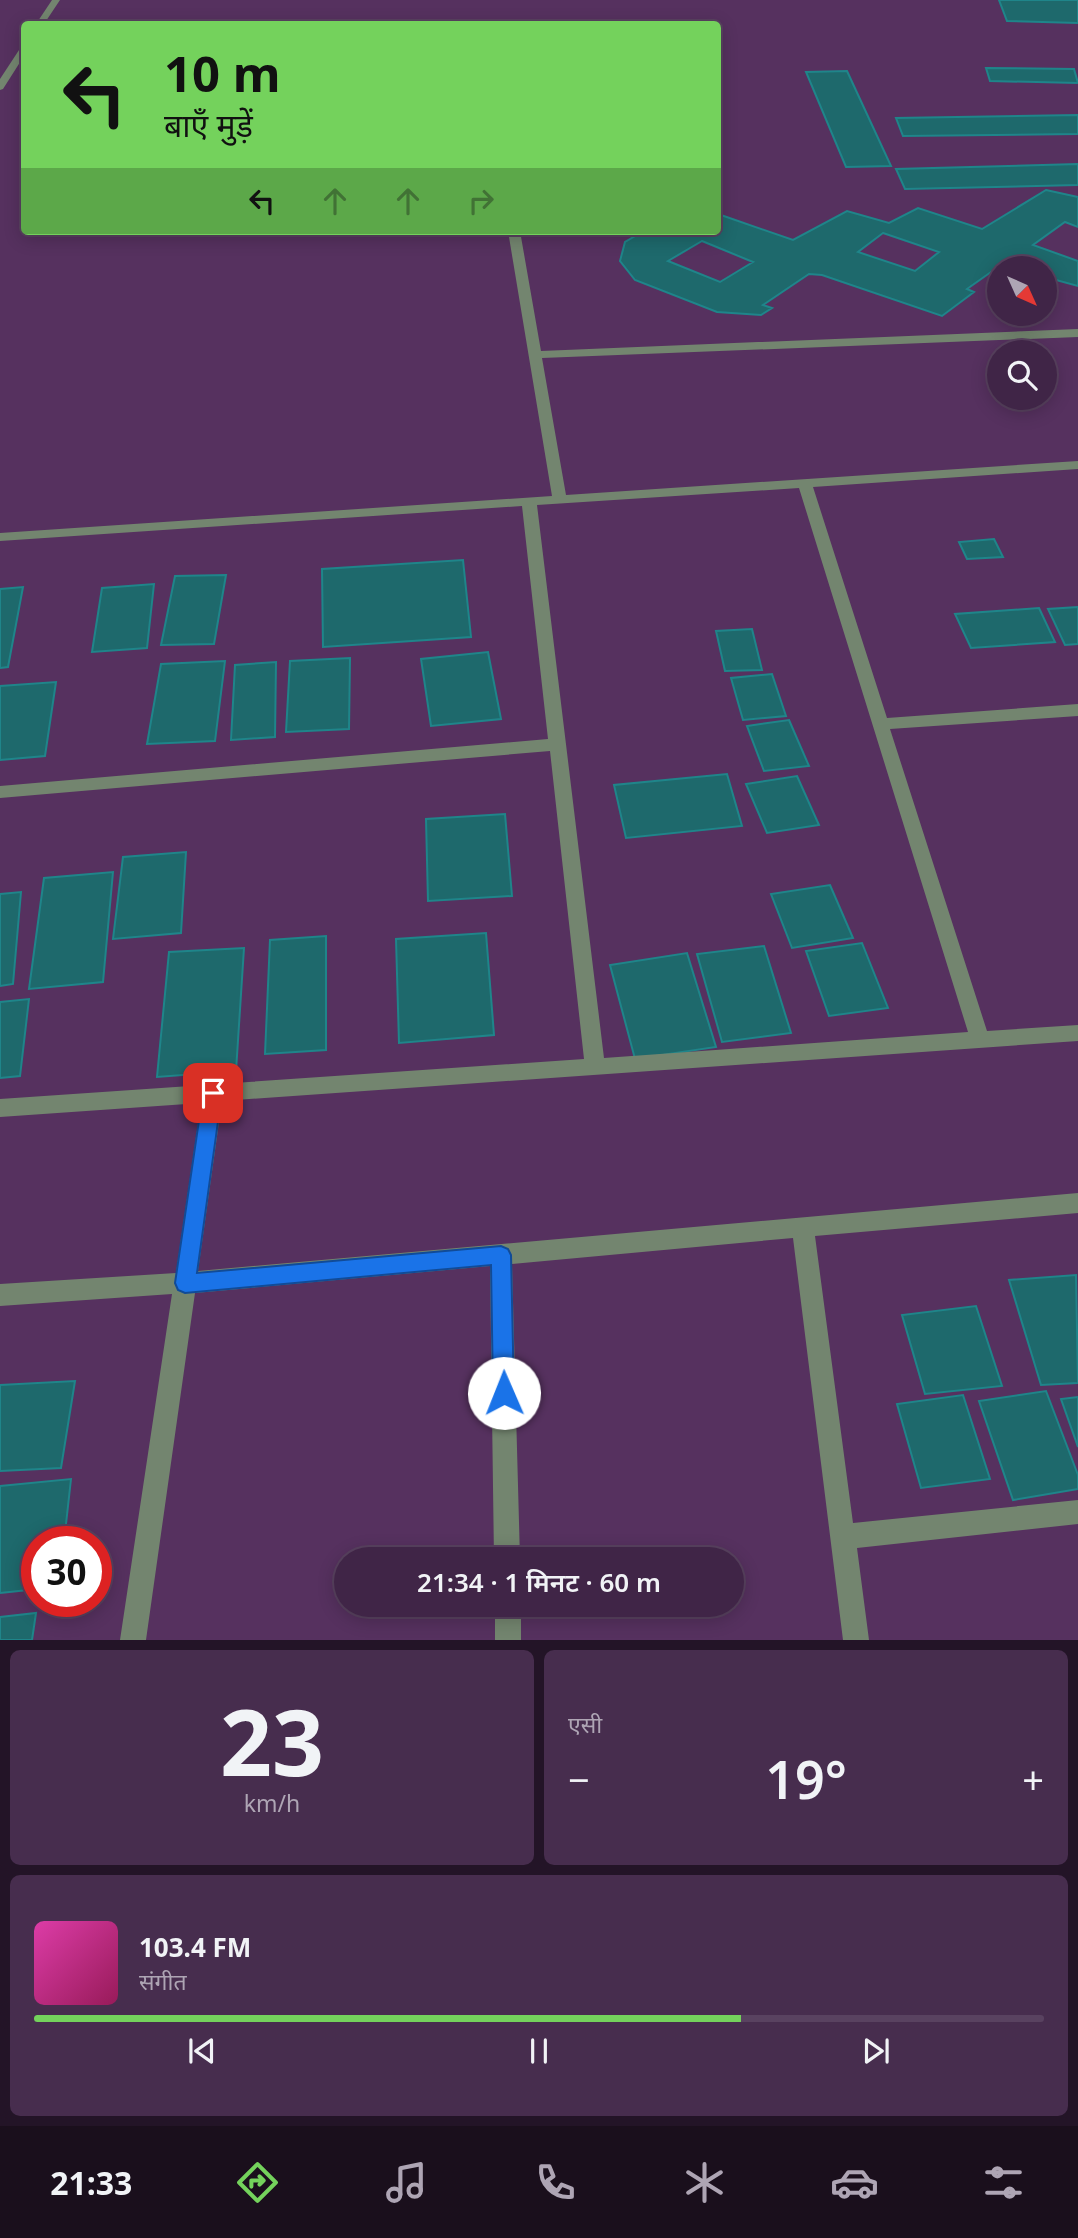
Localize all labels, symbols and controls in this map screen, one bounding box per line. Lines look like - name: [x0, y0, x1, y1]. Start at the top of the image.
- text: 10 m: [164, 40, 281, 106]
- icon: left: [49, 49, 140, 140]
- text: बाएँ मुड़ें: [164, 103, 253, 146]
- icon: left: [243, 182, 281, 220]
- icon: ahead: [316, 182, 354, 220]
- icon: ahead: [389, 182, 427, 220]
- icon: right: [462, 182, 500, 220]
- north arrow: [987, 256, 1057, 326]
- map controls: [987, 256, 1057, 410]
- button: search: [987, 340, 1057, 410]
- pin: [183, 1063, 243, 1123]
- icon: arrive: [194, 1074, 232, 1112]
- position arrow: [467, 1356, 541, 1430]
- speed limit sign: 30: [21, 1526, 112, 1617]
- text: 21:34 · 1 मिनट · 60 m: [417, 1564, 661, 1600]
- text: 23: [220, 1679, 324, 1803]
- text: एसी: [568, 1708, 602, 1740]
- text: 19°: [765, 1743, 847, 1814]
- text: −: [568, 1753, 590, 1805]
- text: +: [1022, 1753, 1044, 1805]
- text: km/h: [244, 1787, 300, 1819]
- text: 103.4 FM: [139, 1929, 251, 1965]
- text: संगीत: [139, 1965, 187, 1997]
- icon: previous: [183, 2032, 221, 2070]
- icon: pause: [520, 2032, 558, 2070]
- icon: next: [857, 2032, 895, 2070]
- icon: directions: [233, 2158, 282, 2207]
- icon: music: [382, 2158, 431, 2207]
- icon: phone: [531, 2158, 580, 2207]
- icon: climate: [680, 2158, 729, 2207]
- icon: car: [830, 2158, 879, 2207]
- icon: filters: [979, 2158, 1028, 2207]
- text: 21:33: [50, 2161, 132, 2204]

